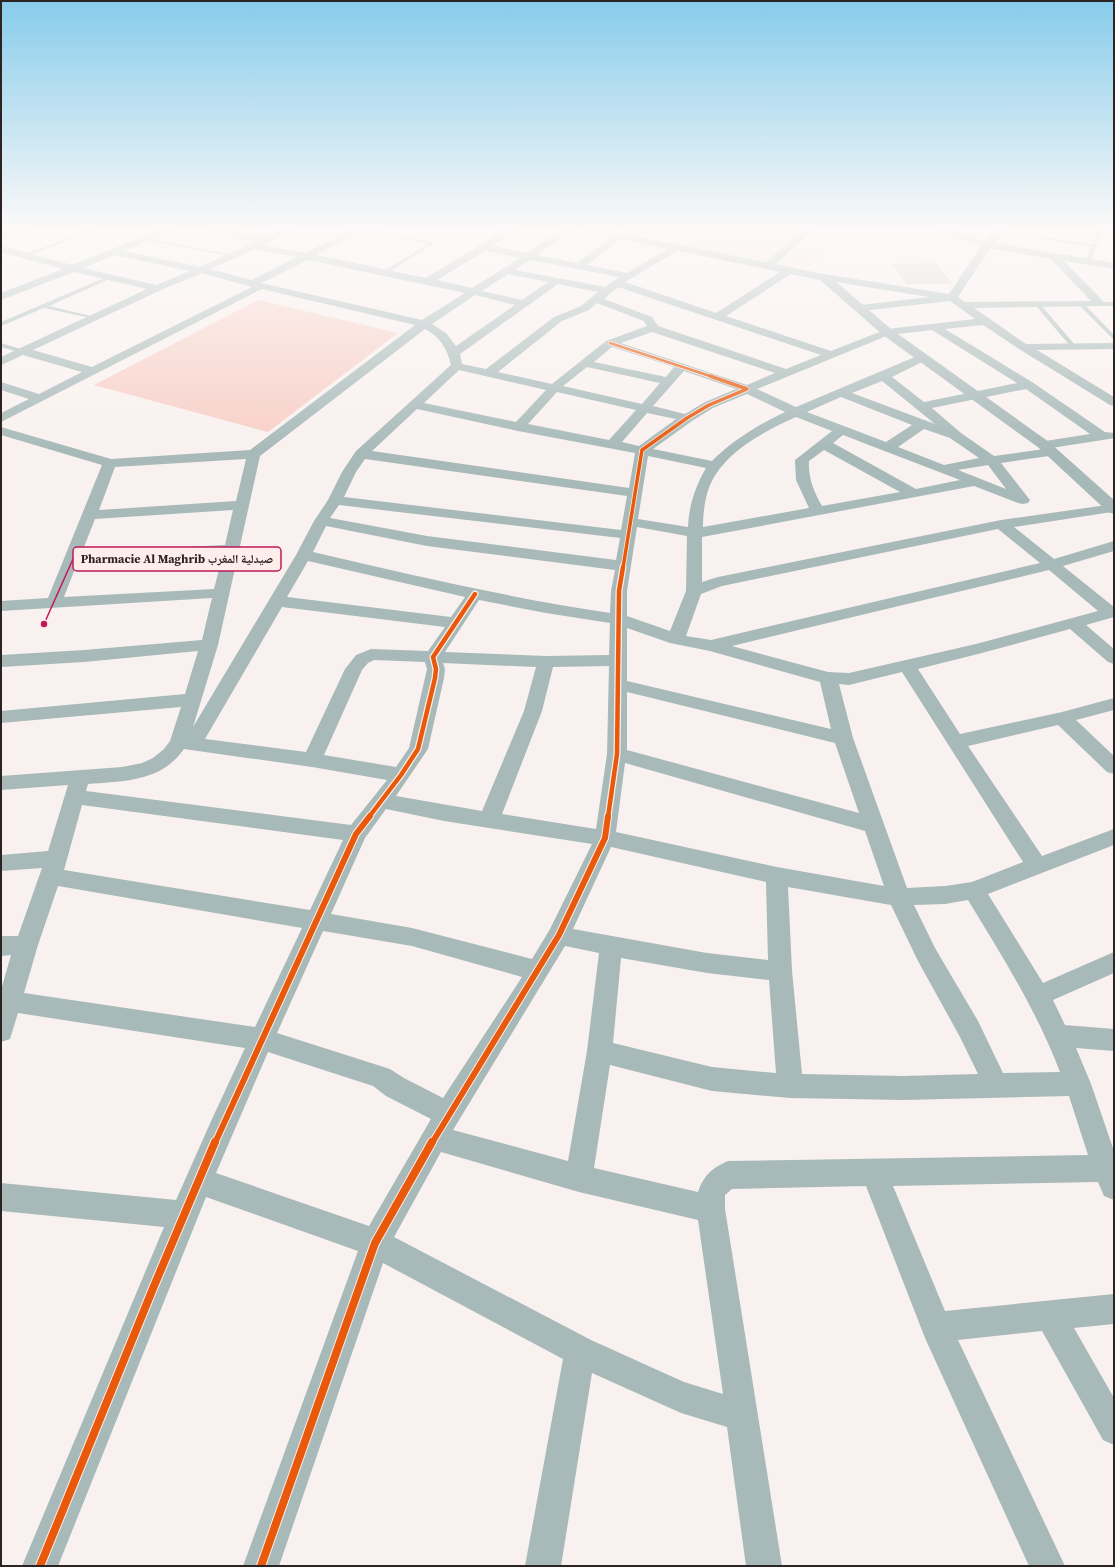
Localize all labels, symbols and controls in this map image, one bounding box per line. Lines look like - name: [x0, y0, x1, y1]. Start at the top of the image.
- callout: Pharmacie Al Maghrib صيدلية المغرب: [73, 547, 281, 571]
- text: Pharmacie Al Maghrib صيدلية المغرب: [81, 551, 273, 567]

